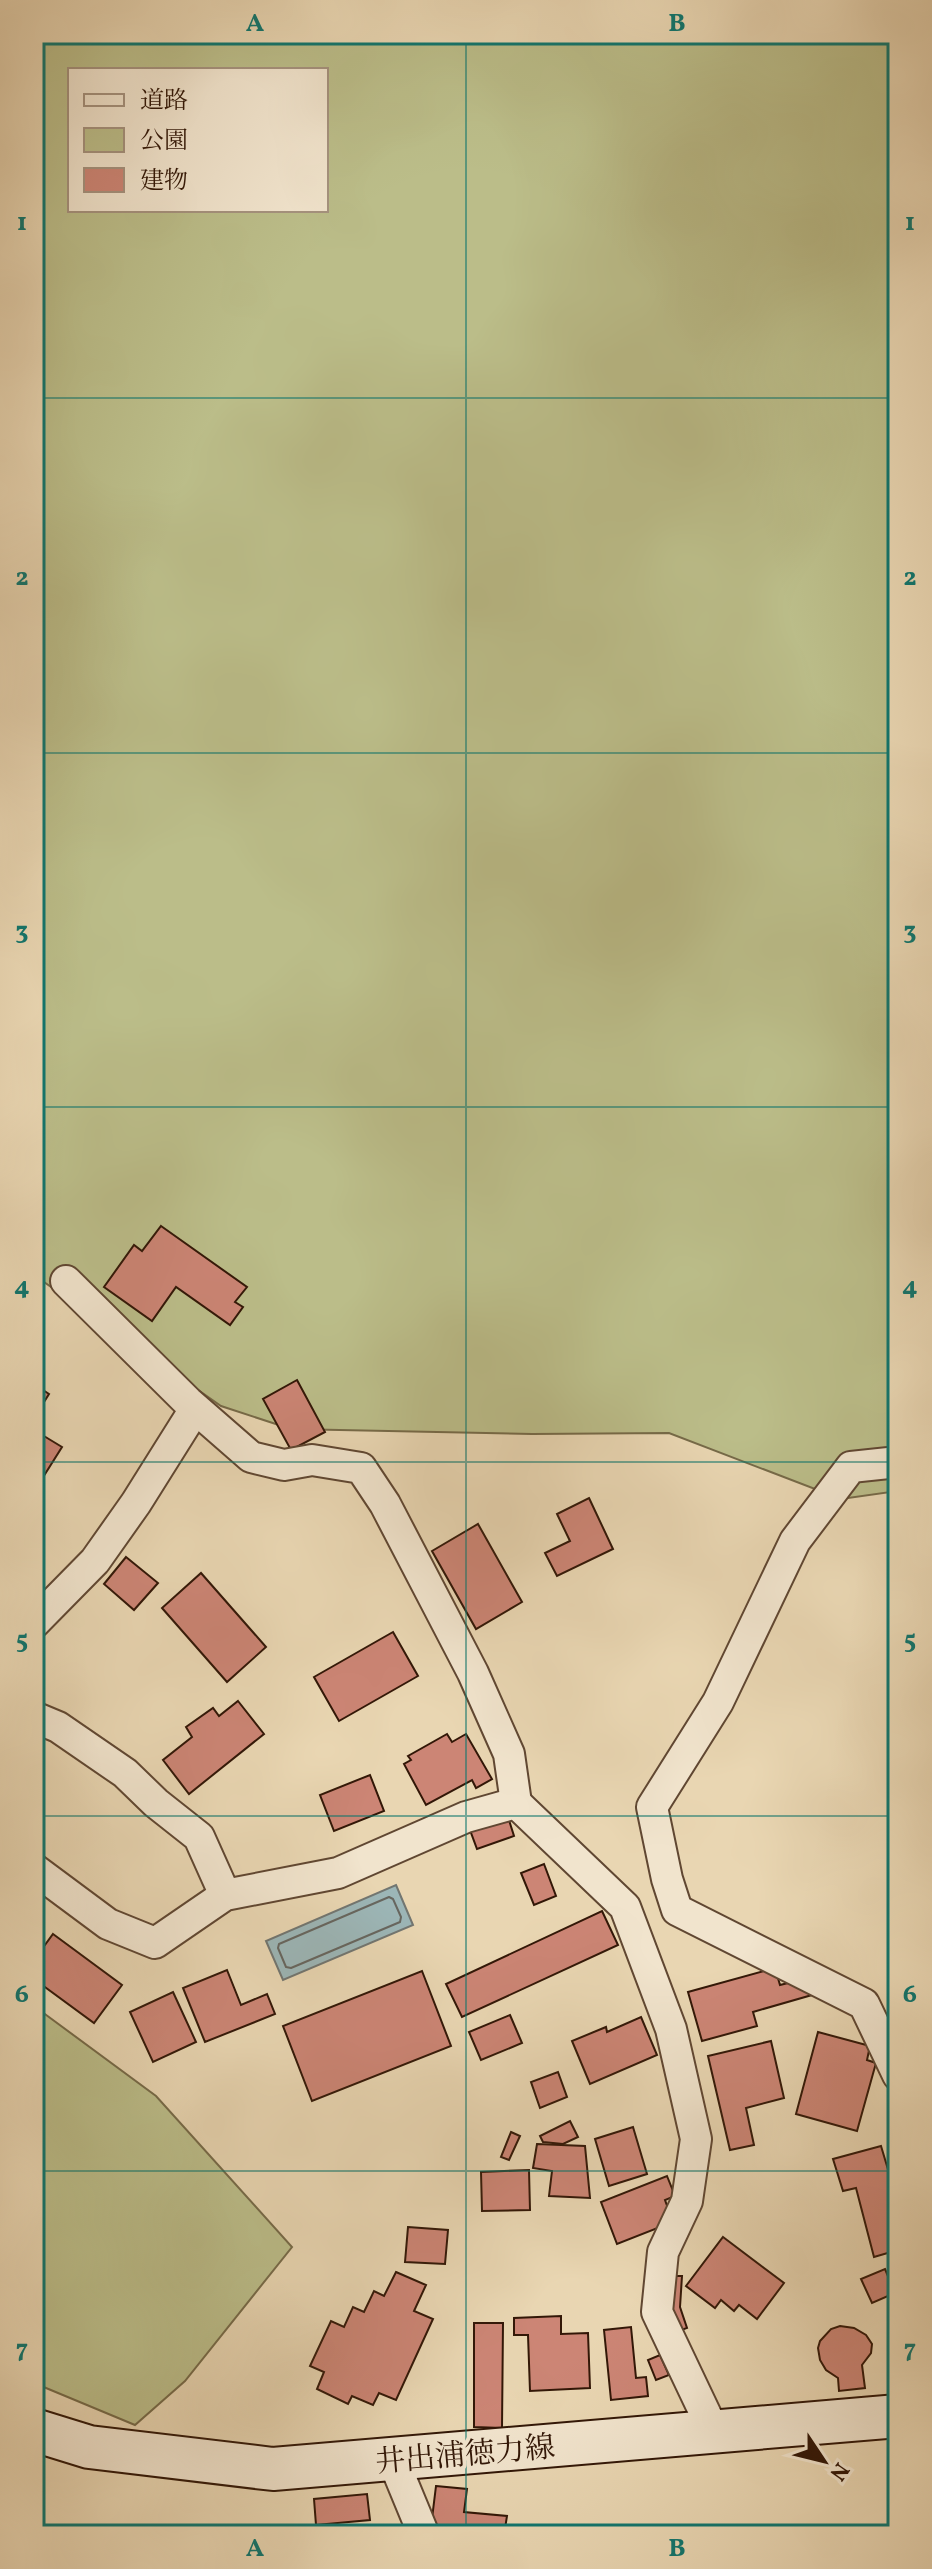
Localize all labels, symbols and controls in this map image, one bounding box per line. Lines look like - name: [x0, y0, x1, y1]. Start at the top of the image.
- text: A: [246, 6, 265, 42]
- text: B: [668, 6, 686, 42]
- legend: [68, 68, 328, 212]
- text: 道路: [140, 85, 188, 119]
- text: 公園: [140, 125, 188, 159]
- text: 建物: [140, 165, 188, 199]
- text: 1: [17, 205, 27, 241]
- text: 1: [905, 205, 915, 241]
- text: 2: [15, 560, 29, 596]
- text: 2: [903, 560, 917, 596]
- text: 3: [15, 914, 29, 950]
- text: 3: [903, 914, 917, 950]
- text: 4: [14, 1269, 30, 1305]
- text: 4: [902, 1269, 918, 1305]
- text: 5: [16, 1623, 28, 1659]
- text: 5: [904, 1623, 916, 1659]
- text: 6: [15, 1977, 29, 2013]
- text: 6: [903, 1977, 917, 2013]
- text: 7: [16, 2332, 28, 2368]
- text: 7: [904, 2332, 916, 2368]
- north arrow: [784, 2421, 864, 2501]
- street label: 井出浦徳力線: [374, 2427, 557, 2485]
- text: N: [821, 2456, 856, 2486]
- text: A: [246, 2531, 265, 2567]
- text: B: [668, 2531, 686, 2567]

